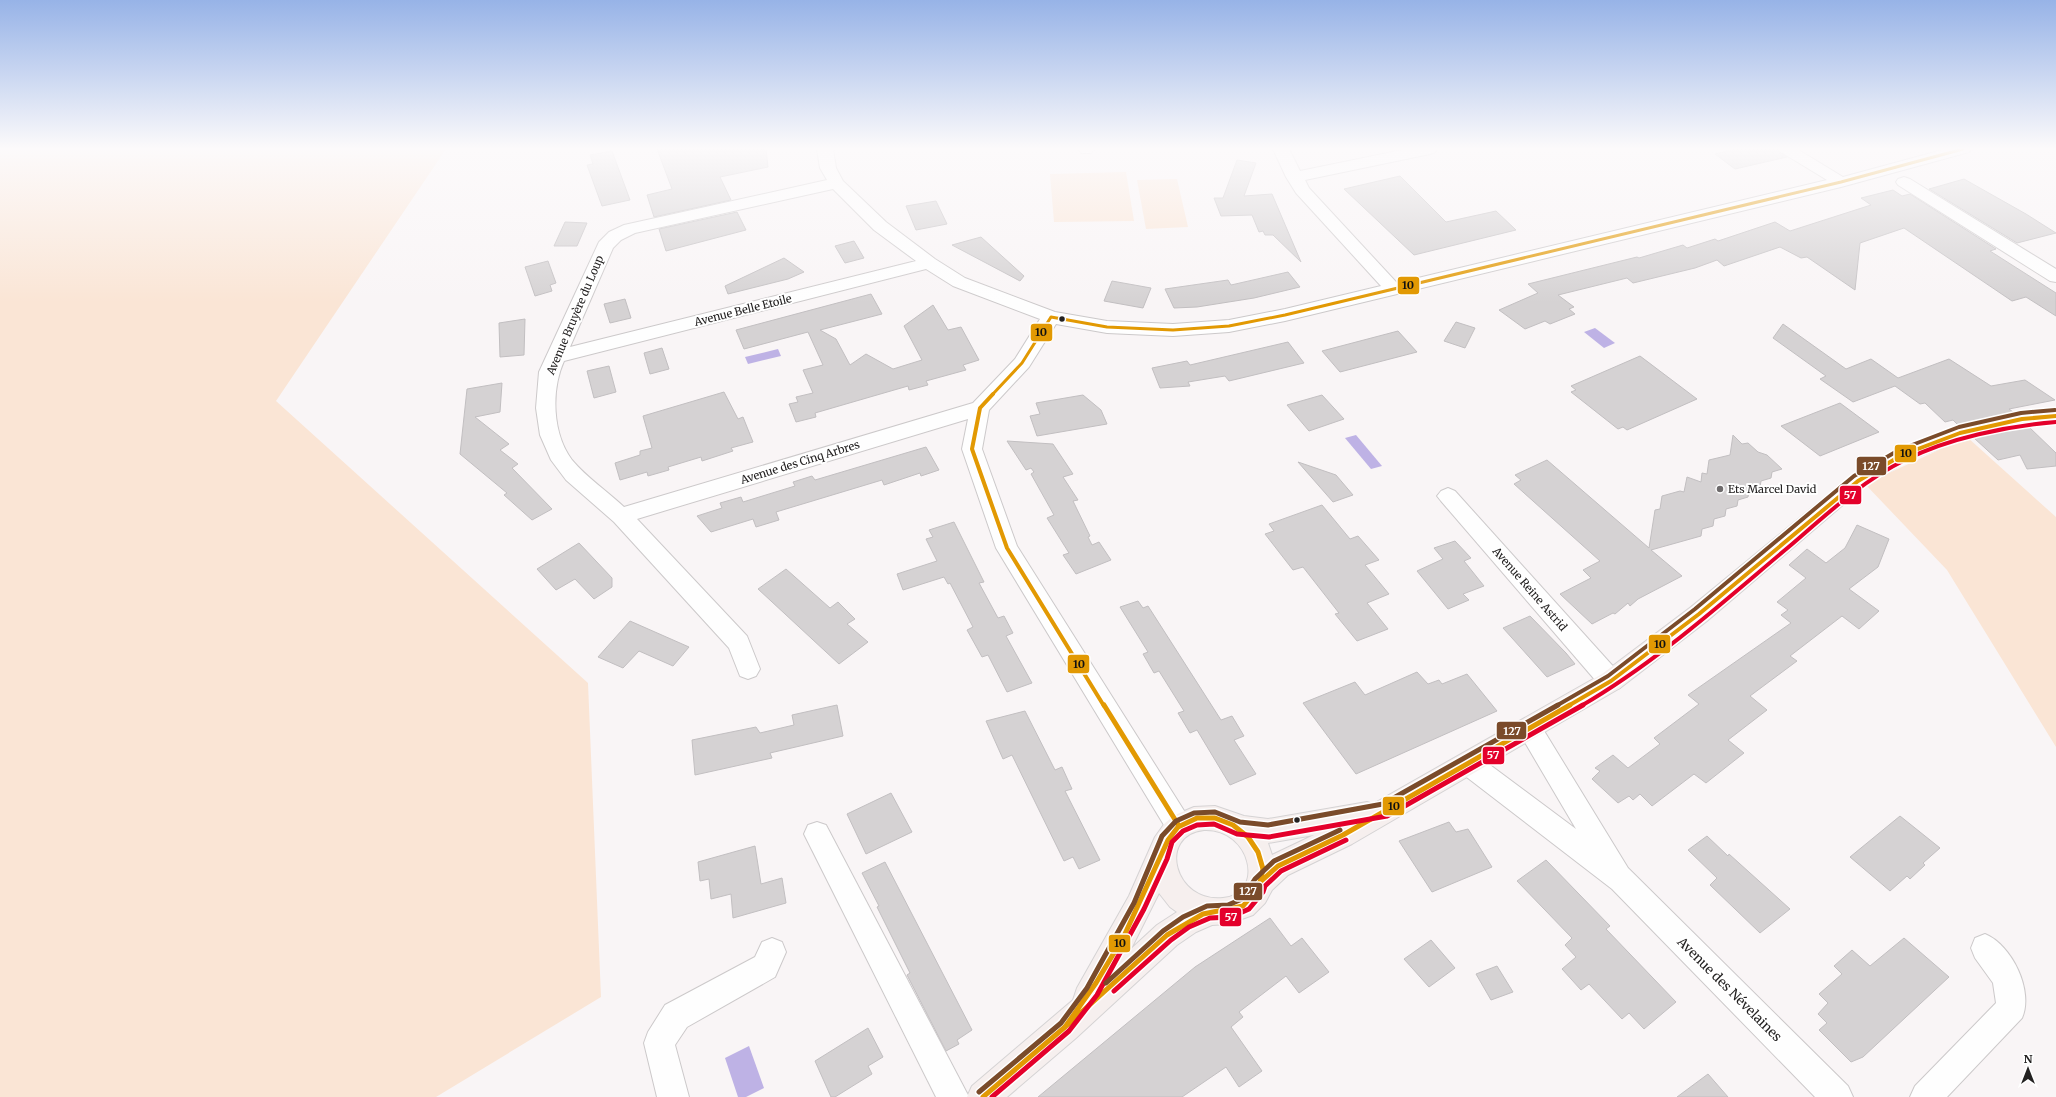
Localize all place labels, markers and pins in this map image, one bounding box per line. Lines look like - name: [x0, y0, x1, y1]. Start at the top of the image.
- unlabelled marker: [1057, 314, 1067, 324]
- place label: Ets Marcel David: [1728, 482, 1817, 496]
- marker: Ets Marcel David: [1715, 484, 1725, 494]
- unlabelled marker: [1292, 815, 1302, 825]

